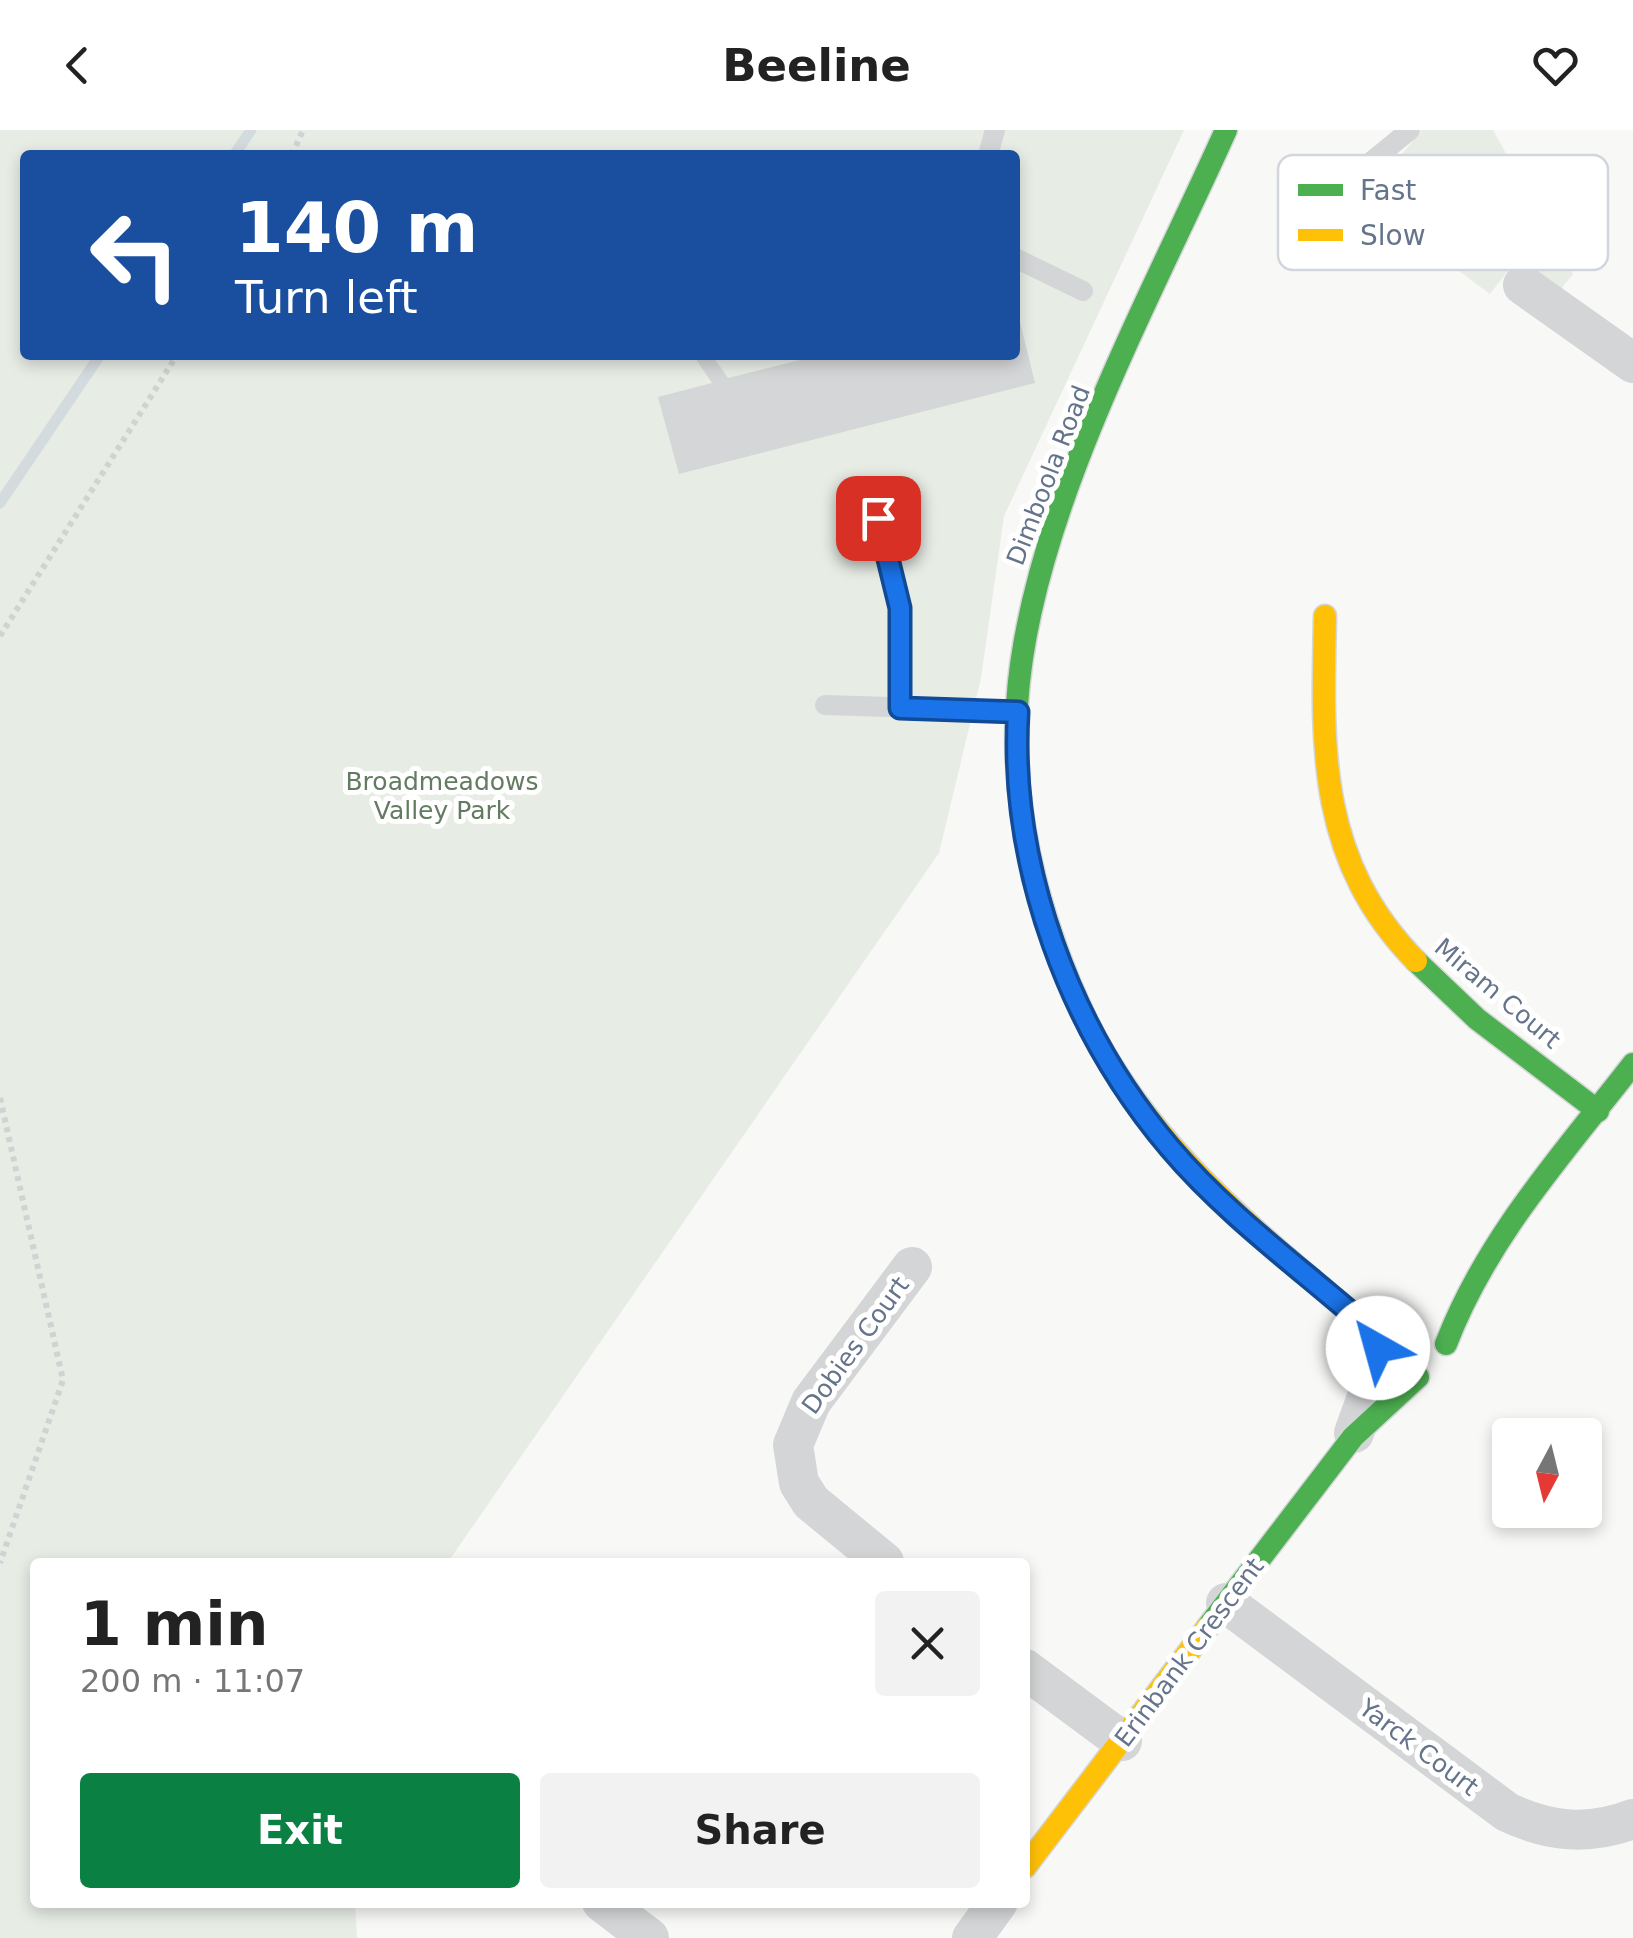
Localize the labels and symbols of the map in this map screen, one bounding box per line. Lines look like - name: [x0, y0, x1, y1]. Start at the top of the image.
- legend: [1278, 155, 1608, 270]
- text: Fast: [1360, 174, 1416, 207]
- text: Slow: [1360, 219, 1426, 252]
- street label: Dimboola Road: [1001, 381, 1096, 569]
- pin: [836, 476, 921, 561]
- park label: Broadmeadows Valley Park: [345, 767, 539, 825]
- street label: Miram Court: [1429, 932, 1567, 1054]
- street label: Dobies Court: [796, 1271, 915, 1420]
- position arrow: [1326, 1296, 1430, 1400]
- north arrow: [1492, 1418, 1602, 1528]
- street label: Erinbank Crescent: [1109, 1552, 1270, 1752]
- street label: Yarck Court: [1353, 1693, 1484, 1802]

